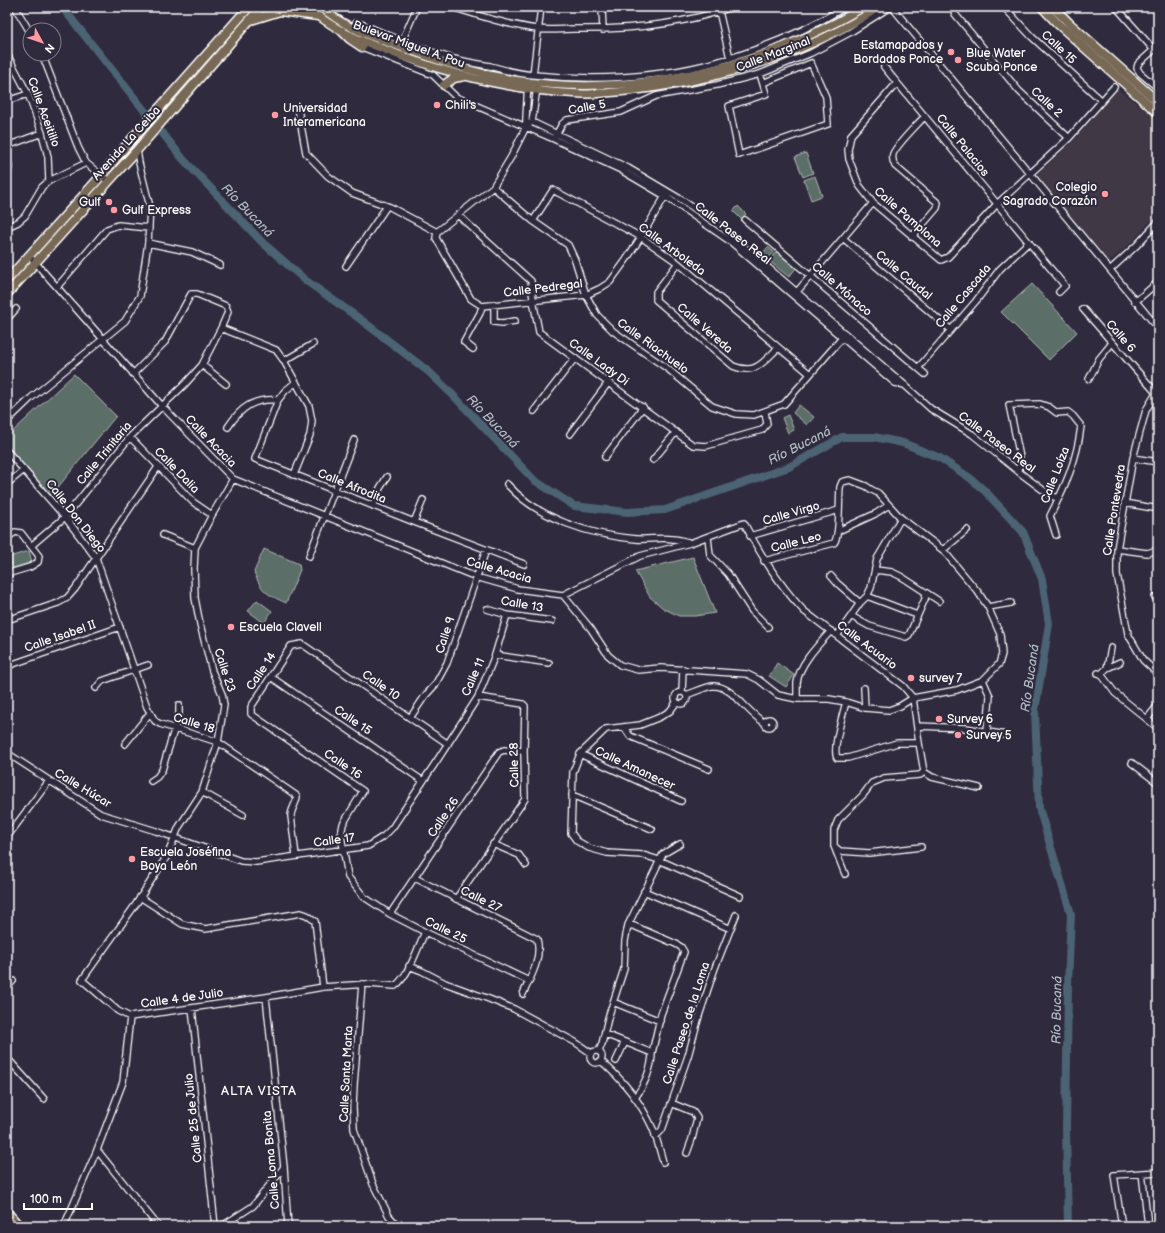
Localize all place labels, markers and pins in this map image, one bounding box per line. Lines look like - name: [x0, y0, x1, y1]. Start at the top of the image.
- place label: Estamapados y Bordados Ponce: [853, 38, 944, 67]
- place label: Blue Water Scuba Ponce: [966, 46, 1037, 75]
- marker: Estamapados y Bordados Ponce: [946, 47, 956, 57]
- marker: Blue Water Scuba Ponce: [953, 55, 963, 65]
- place label: Chili's: [445, 98, 476, 113]
- marker: Chili's: [432, 100, 442, 110]
- place label: Universidad Interamericana: [283, 101, 366, 130]
- marker: Universidad Interamericana: [270, 110, 280, 120]
- place label: Colegio Sagrado Corazón: [1003, 180, 1097, 209]
- marker: Colegio Sagrado Corazón: [1100, 189, 1110, 199]
- place label: Gulf: [79, 195, 101, 210]
- marker: Gulf: [104, 197, 114, 207]
- place label: Gulf Express: [122, 203, 191, 218]
- marker: Gulf Express: [109, 205, 119, 215]
- place label: Escuela Clavell: [239, 620, 322, 635]
- marker: Escuela Clavell: [226, 622, 236, 632]
- place label: survey 7: [919, 671, 962, 686]
- marker: survey 7: [906, 673, 916, 683]
- place label: Survey 6: [947, 712, 993, 727]
- marker: Survey 6: [934, 714, 944, 724]
- place label: Survey 5: [966, 728, 1012, 743]
- marker: Survey 5: [953, 730, 963, 740]
- place label: Escuela Joséfina Boya León: [140, 845, 232, 874]
- marker: Escuela Joséfina Boya León: [127, 854, 137, 864]

